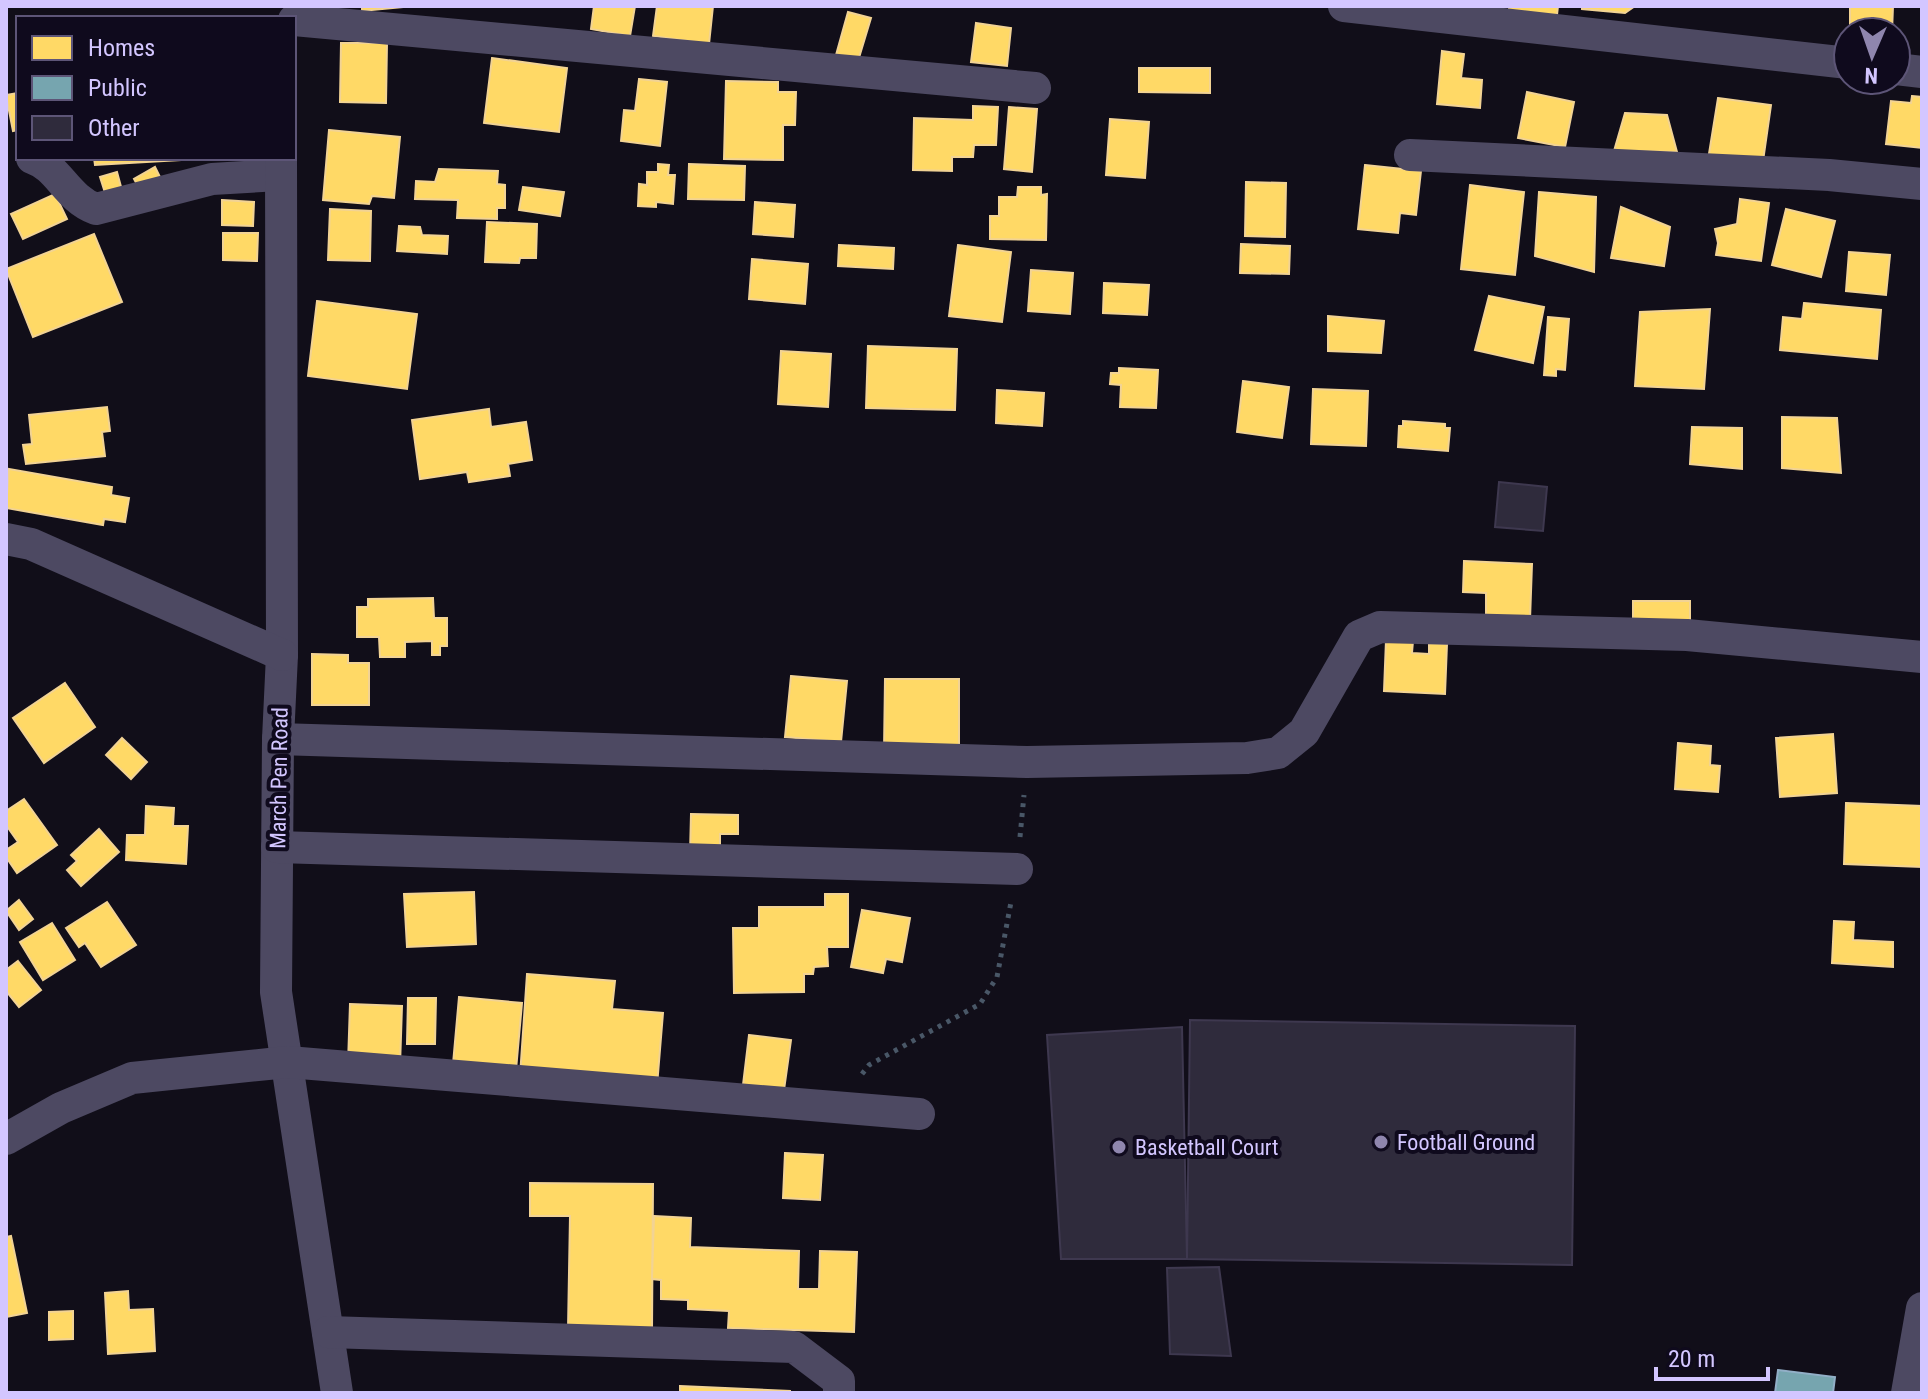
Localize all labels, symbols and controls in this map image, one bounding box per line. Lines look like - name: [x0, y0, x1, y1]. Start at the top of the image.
- legend: [16, 16, 296, 160]
- north arrow: [1832, 16, 1912, 96]
- text: Homes: [88, 34, 155, 62]
- text: N: [1864, 63, 1878, 88]
- text: Public: [88, 74, 147, 102]
- text: Other: [88, 114, 140, 142]
- street label: March Pen Road: [265, 707, 293, 849]
- place label: Football Ground: [1397, 1130, 1535, 1155]
- marker: Football Ground: [1372, 1133, 1390, 1151]
- place label: Basketball Court: [1135, 1135, 1279, 1160]
- marker: Basketball Court: [1110, 1138, 1128, 1156]
- scale bar: [1656, 1331, 1768, 1381]
- text: 20 m: [1668, 1345, 1715, 1373]

